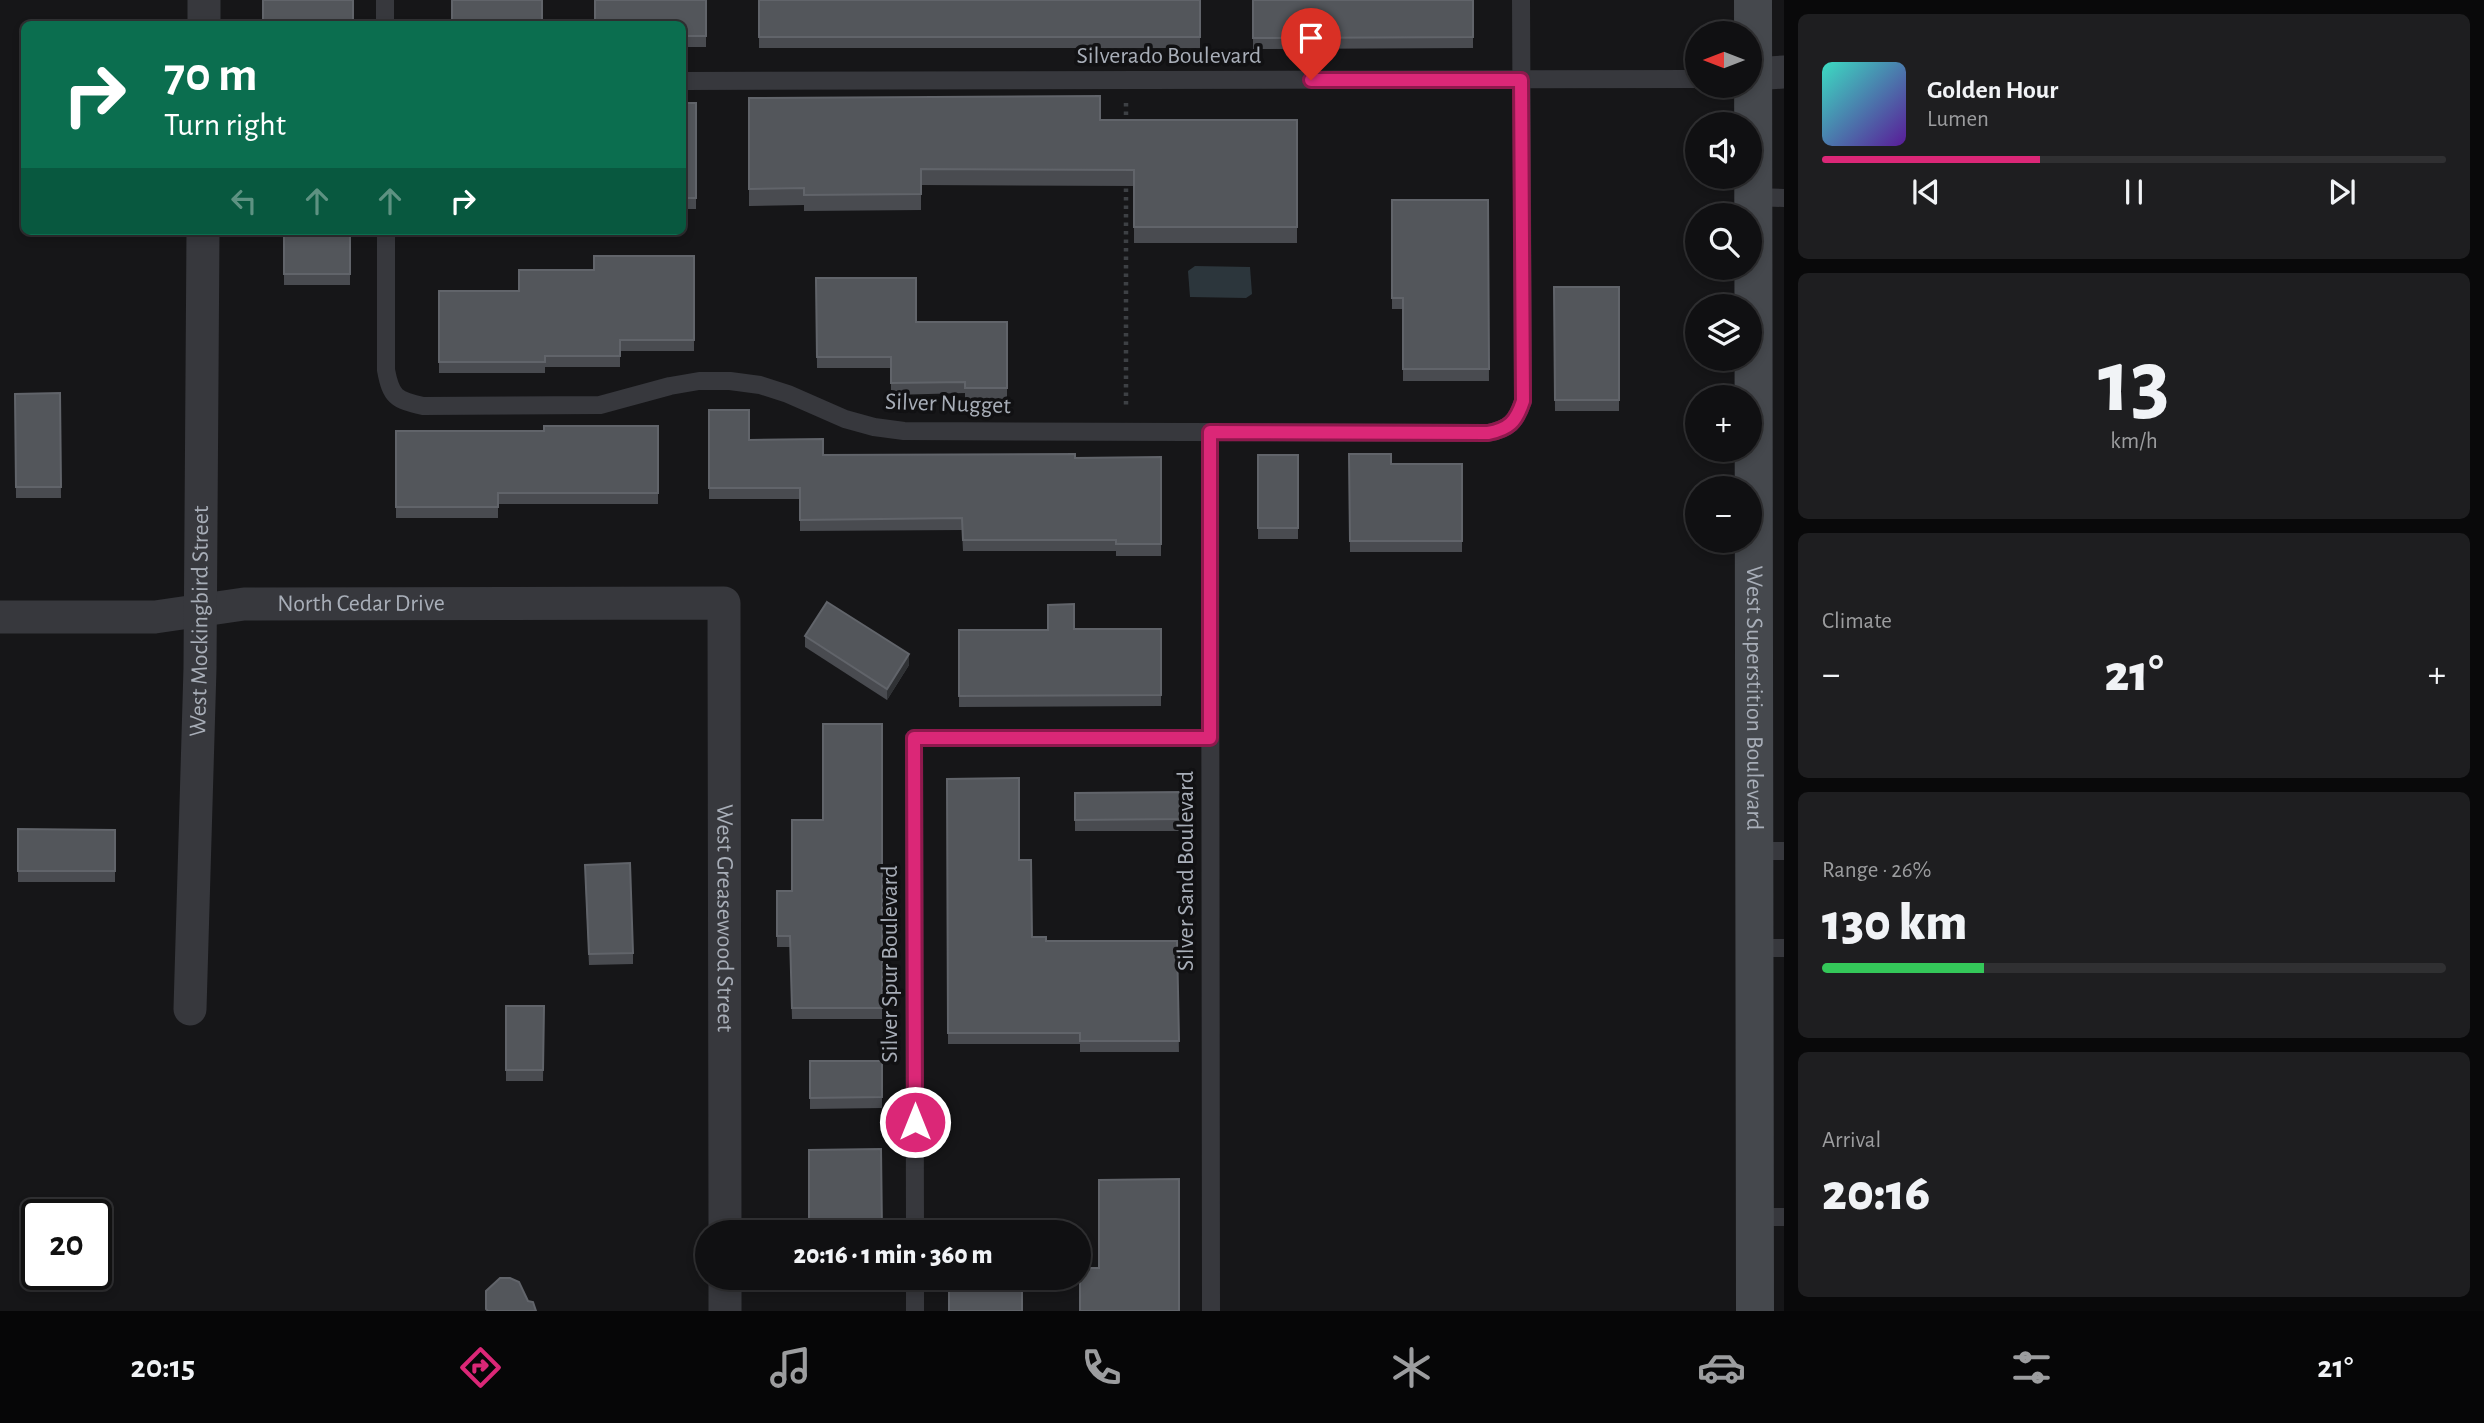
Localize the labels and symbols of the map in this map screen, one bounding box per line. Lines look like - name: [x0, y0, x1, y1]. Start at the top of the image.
- pin: [1281, 8, 1341, 80]
- north arrow: [1685, 21, 1762, 98]
- street label: Silverado Boulevard: [1076, 44, 1262, 68]
- street label: Silver Nugget: [885, 390, 1012, 418]
- street label: West Mockingbird Street: [186, 505, 213, 737]
- street label: West Superstition Boulevard: [1742, 566, 1766, 830]
- street label: North Cedar Drive: [277, 592, 445, 616]
- street label: Silver Sand Boulevard: [1174, 771, 1198, 971]
- street label: West Greasewood Street: [712, 804, 737, 1032]
- street label: Silver Spur Boulevard: [878, 865, 902, 1063]
- position arrow: [878, 1085, 952, 1159]
- speed limit sign: 20: [21, 1199, 112, 1290]

